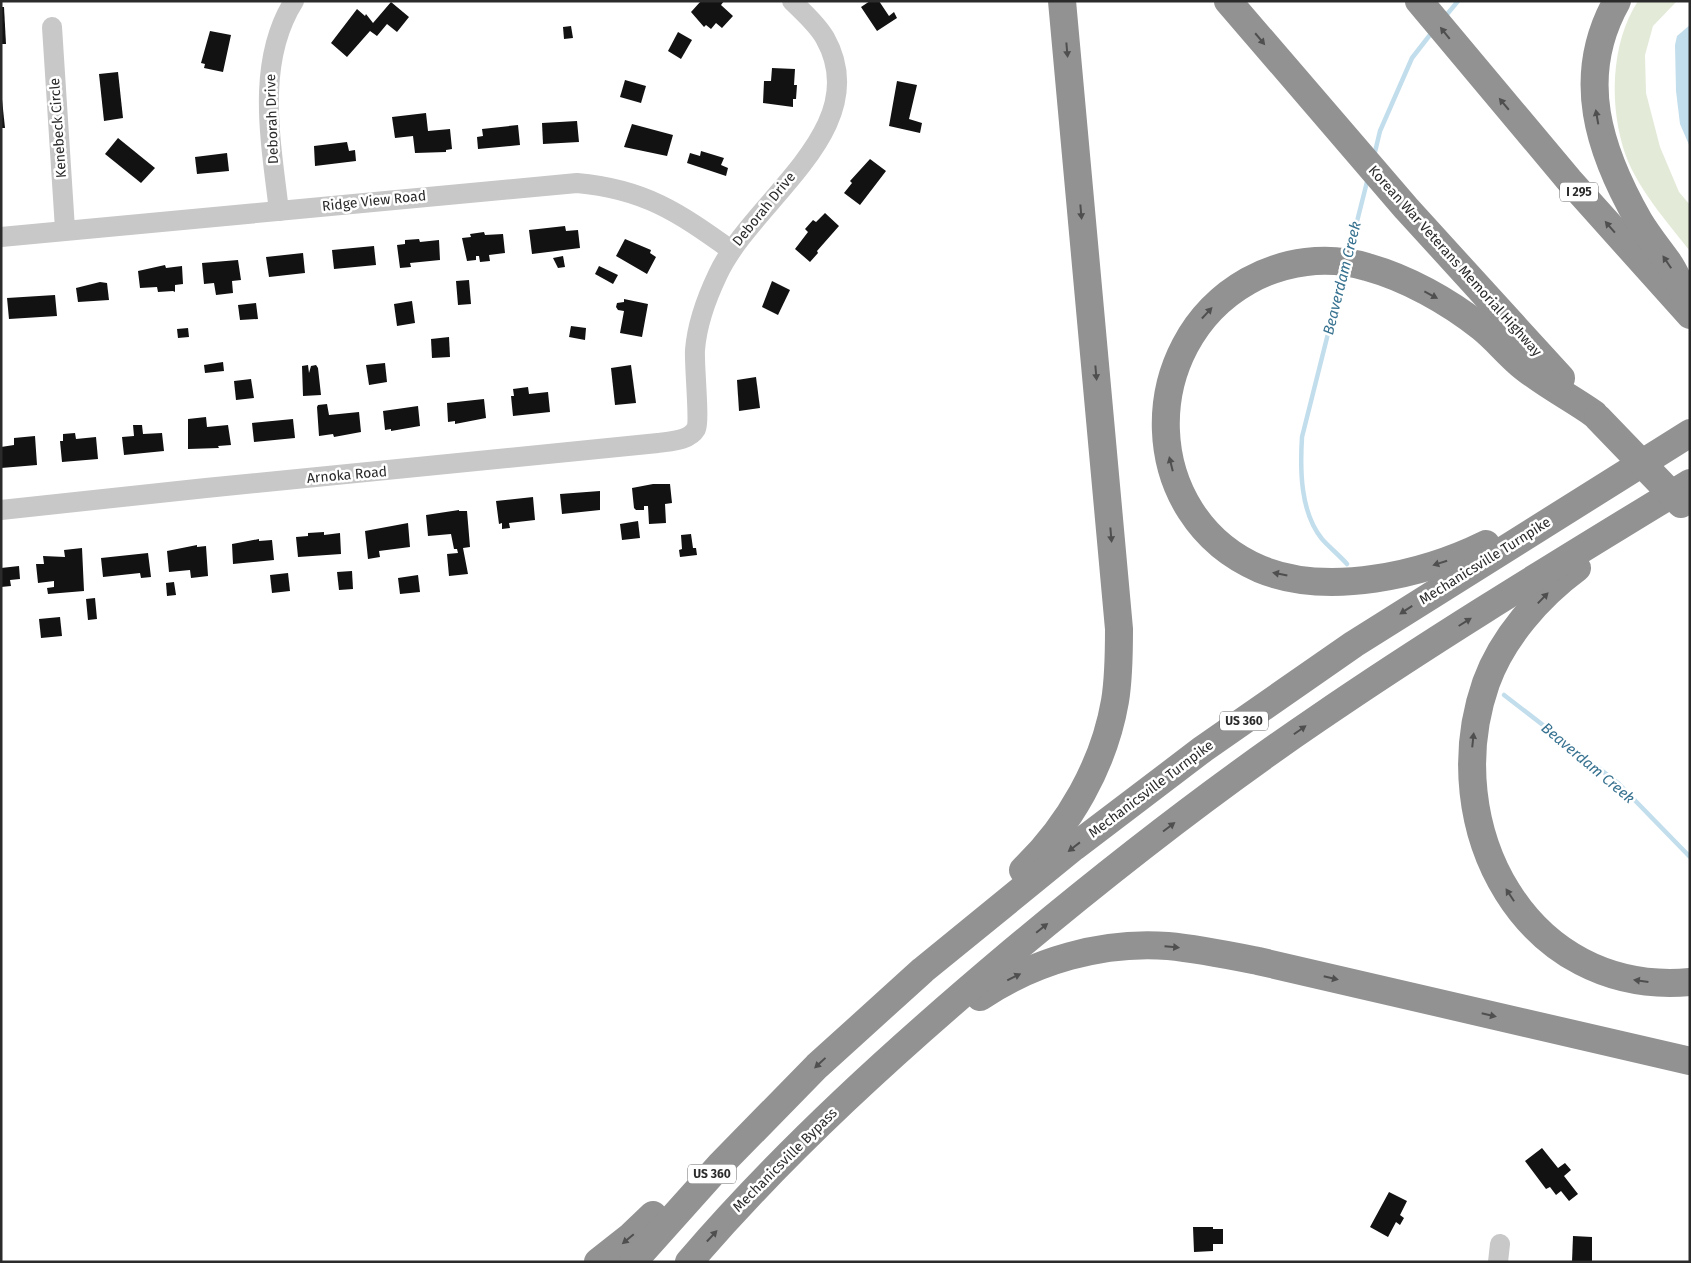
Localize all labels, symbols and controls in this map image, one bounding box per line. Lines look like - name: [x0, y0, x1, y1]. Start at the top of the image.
- one-way arrow: [1440, 27, 1451, 40]
- one-way arrow: [1254, 32, 1265, 45]
- one-way arrow: [1063, 42, 1071, 58]
- street label: Deborah Drive: [262, 74, 282, 164]
- street label: Kenebeck Circle: [46, 77, 70, 179]
- one-way arrow: [1499, 98, 1510, 110]
- one-way arrow: [1593, 109, 1601, 125]
- street label: Korean War Veterans Memorial Highway: [1365, 162, 1545, 360]
- street label: Deborah Drive: [729, 169, 799, 249]
- road number: I 295: [1560, 182, 1598, 202]
- street label: Ridge View Road: [321, 187, 427, 215]
- one-way arrow: [1077, 204, 1085, 220]
- water label: Beaverdam Creek: [1319, 219, 1365, 337]
- one-way arrow: [1604, 222, 1616, 234]
- one-way arrow: [1662, 256, 1672, 269]
- one-way arrow: [1423, 291, 1438, 299]
- one-way arrow: [1201, 308, 1213, 320]
- one-way arrow: [1092, 366, 1100, 382]
- one-way arrow: [1167, 457, 1175, 472]
- street label: Arnoka Road: [306, 463, 388, 487]
- street label: Mechanicsville Turnpike: [1416, 514, 1554, 608]
- one-way arrow: [1107, 528, 1115, 544]
- one-way arrow: [1432, 559, 1447, 567]
- one-way arrow: [1272, 570, 1288, 578]
- one-way arrow: [1537, 592, 1549, 604]
- one-way arrow: [1399, 605, 1413, 615]
- one-way arrow: [1458, 617, 1471, 626]
- road number: US 360: [1220, 711, 1268, 730]
- water label: Beaverdam Creek: [1538, 719, 1638, 807]
- one-way arrow: [1293, 725, 1307, 735]
- one-way arrow: [1469, 732, 1477, 748]
- street label: Mechanicsville Turnpike: [1085, 737, 1217, 841]
- one-way arrow: [1162, 821, 1175, 832]
- one-way arrow: [1068, 841, 1081, 852]
- one-way arrow: [1505, 889, 1514, 902]
- one-way arrow: [1035, 922, 1048, 933]
- one-way arrow: [1164, 943, 1180, 951]
- one-way arrow: [1007, 973, 1021, 981]
- one-way arrow: [1324, 974, 1339, 982]
- one-way arrow: [1633, 977, 1649, 985]
- one-way arrow: [1482, 1011, 1497, 1019]
- one-way arrow: [815, 1057, 827, 1069]
- street label: Mechanicsville Bypass: [729, 1104, 841, 1216]
- road number: US 360: [688, 1164, 736, 1184]
- one-way arrow: [706, 1230, 718, 1242]
- one-way arrow: [621, 1233, 634, 1244]

